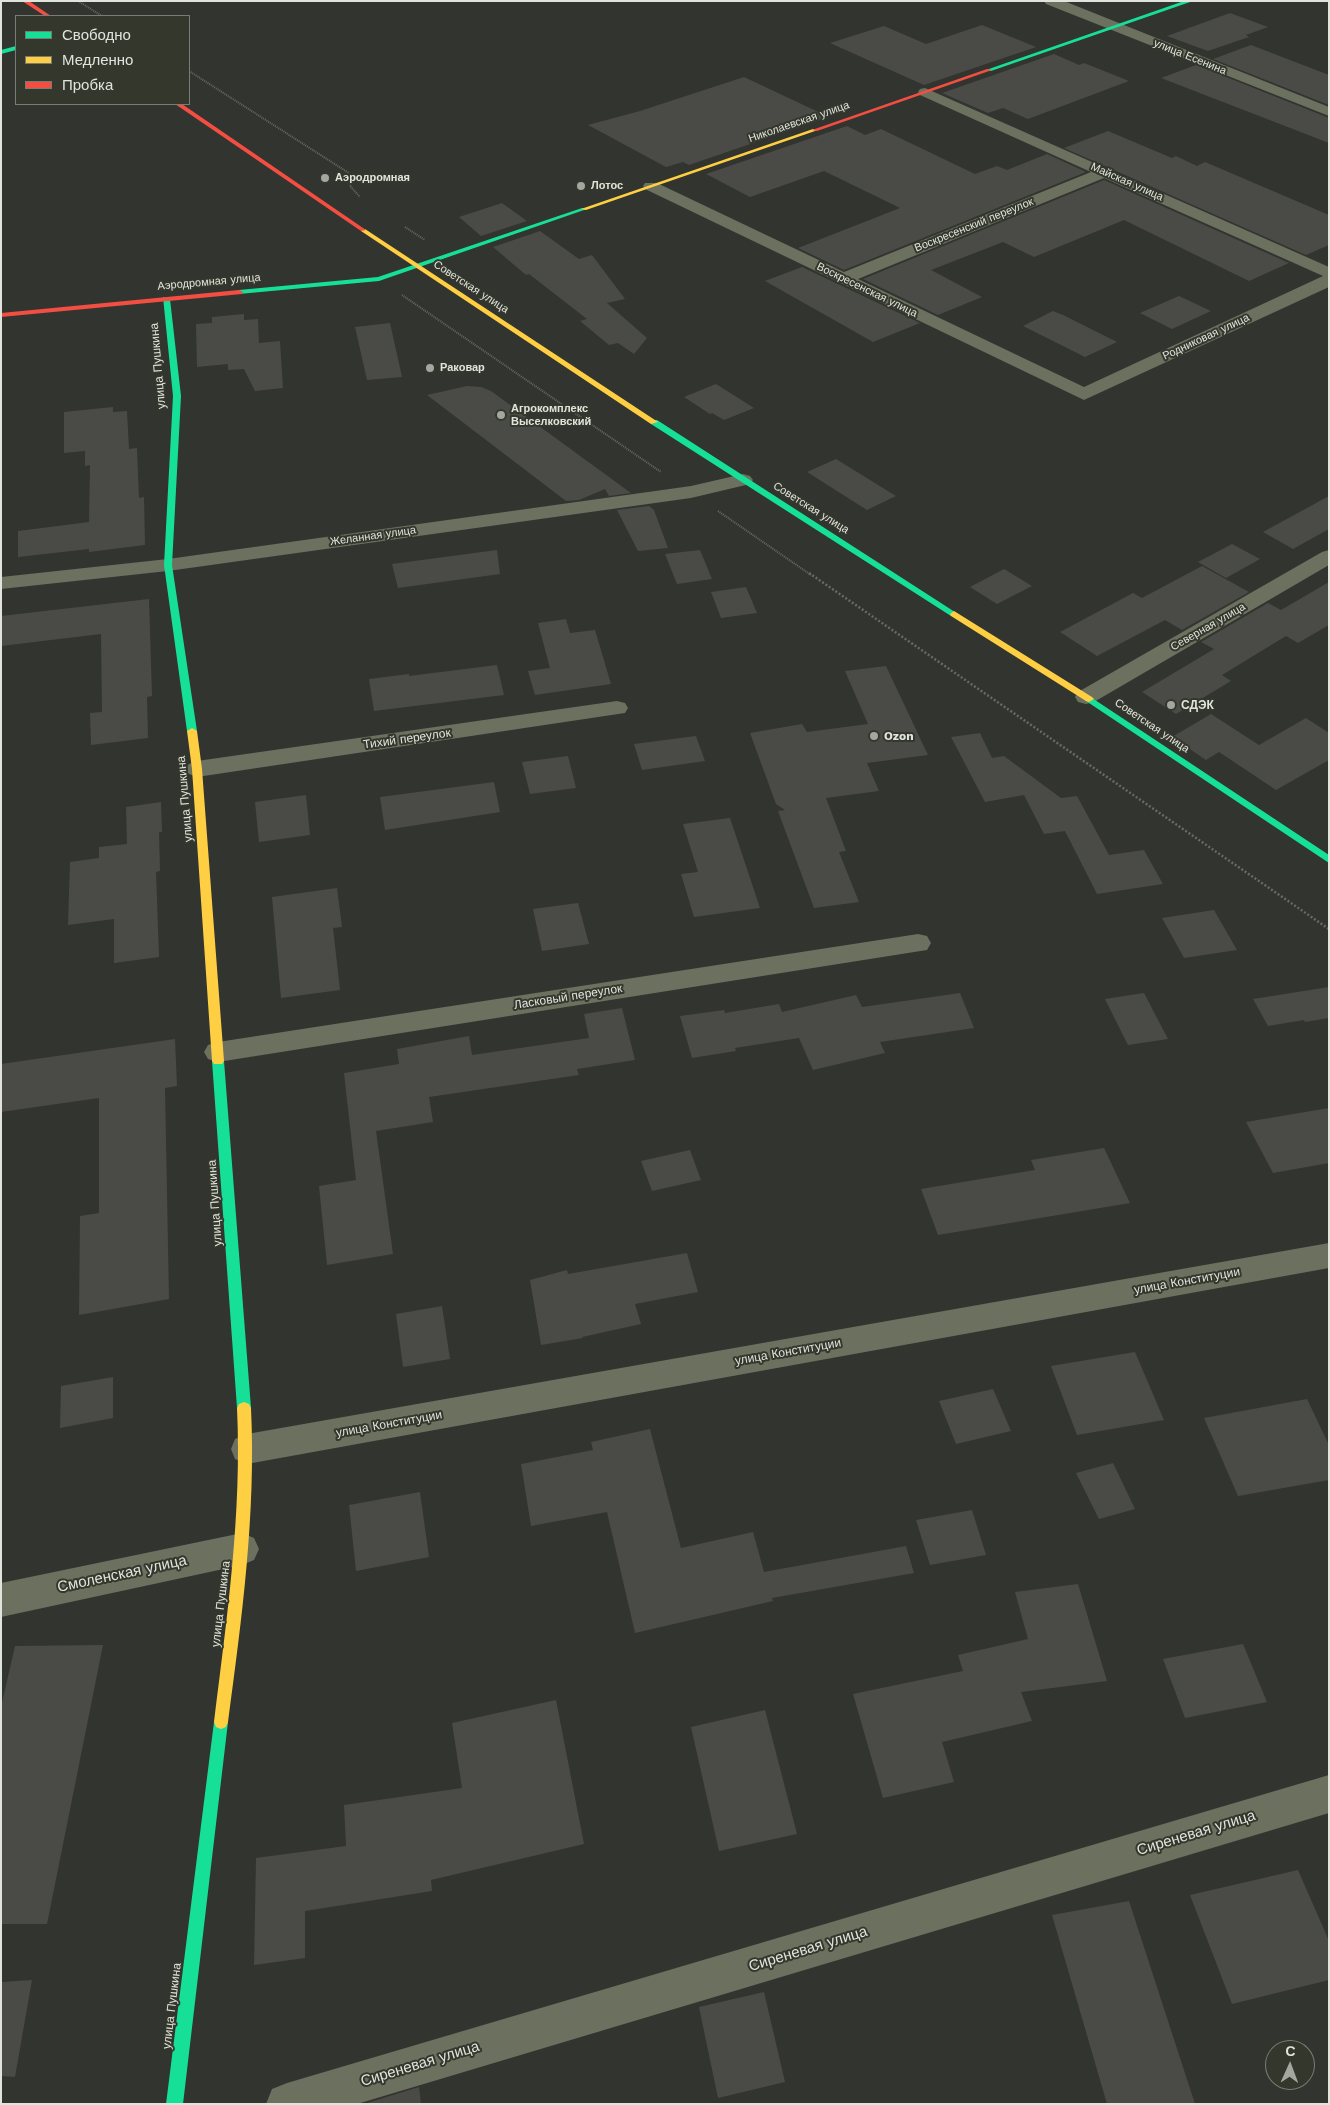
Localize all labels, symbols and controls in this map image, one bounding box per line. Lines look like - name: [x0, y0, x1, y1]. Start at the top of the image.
- legend: [15, 15, 190, 105]
- text: Свободно: [62, 26, 131, 44]
- street label: улица Есенина: [1152, 36, 1228, 78]
- text: Медленно: [62, 51, 133, 69]
- text: Пробка: [62, 76, 113, 94]
- street label: Николаевская улица: [747, 99, 851, 145]
- street label: Майская улица: [1089, 160, 1165, 204]
- place label: Аэродромная: [335, 171, 410, 185]
- marker: Аэродромная: [319, 172, 331, 184]
- place label: Лотос: [591, 179, 623, 193]
- marker: Лотос: [575, 180, 587, 192]
- street label: Воскресенский переулок: [913, 195, 1035, 255]
- street label: Советская улица: [431, 258, 511, 316]
- street label: Воскресенская улица: [815, 260, 919, 320]
- street label: Аэродромная улица: [157, 271, 261, 293]
- street label: Родниковая улица: [1161, 311, 1251, 363]
- street label: улица Пушкина: [147, 322, 169, 410]
- place label: Раковар: [440, 361, 485, 375]
- marker: Раковар: [424, 362, 436, 374]
- place label: Агрокомплекс Выселковский: [511, 402, 591, 428]
- marker: Агрокомплекс Выселковский: [495, 409, 507, 421]
- street label: Советская улица: [771, 479, 851, 537]
- street label: Желанная улица: [329, 523, 417, 549]
- street label: Северная улица: [1168, 600, 1248, 654]
- street label: Советская улица: [1112, 696, 1192, 756]
- place label: СДЭК: [1181, 698, 1214, 712]
- marker: СДЭК: [1165, 699, 1177, 711]
- street label: Тихий переулок: [362, 726, 452, 752]
- place label: Ozon: [884, 729, 914, 743]
- marker: Ozon: [868, 730, 880, 742]
- street label: улица Пушкина: [174, 755, 196, 843]
- street label: Ласковый переулок: [513, 981, 623, 1013]
- street label: улица Пушкина: [205, 1159, 225, 1247]
- street label: улица Конституции: [1133, 1265, 1241, 1297]
- street label: улица Конституции: [734, 1336, 842, 1368]
- street label: улица Конституции: [335, 1408, 443, 1440]
- street label: Смоленская улица: [56, 1552, 188, 1596]
- street label: улица Пушкина: [209, 1560, 233, 1648]
- street label: Сиреневая улица: [1134, 1806, 1258, 1860]
- street label: Сиреневая улица: [746, 1922, 870, 1976]
- street label: улица Пушкина: [160, 1962, 184, 2050]
- street label: Сиреневая улица: [358, 2037, 482, 2091]
- north arrow: [1265, 2040, 1315, 2090]
- text: С: [1285, 2043, 1296, 2059]

